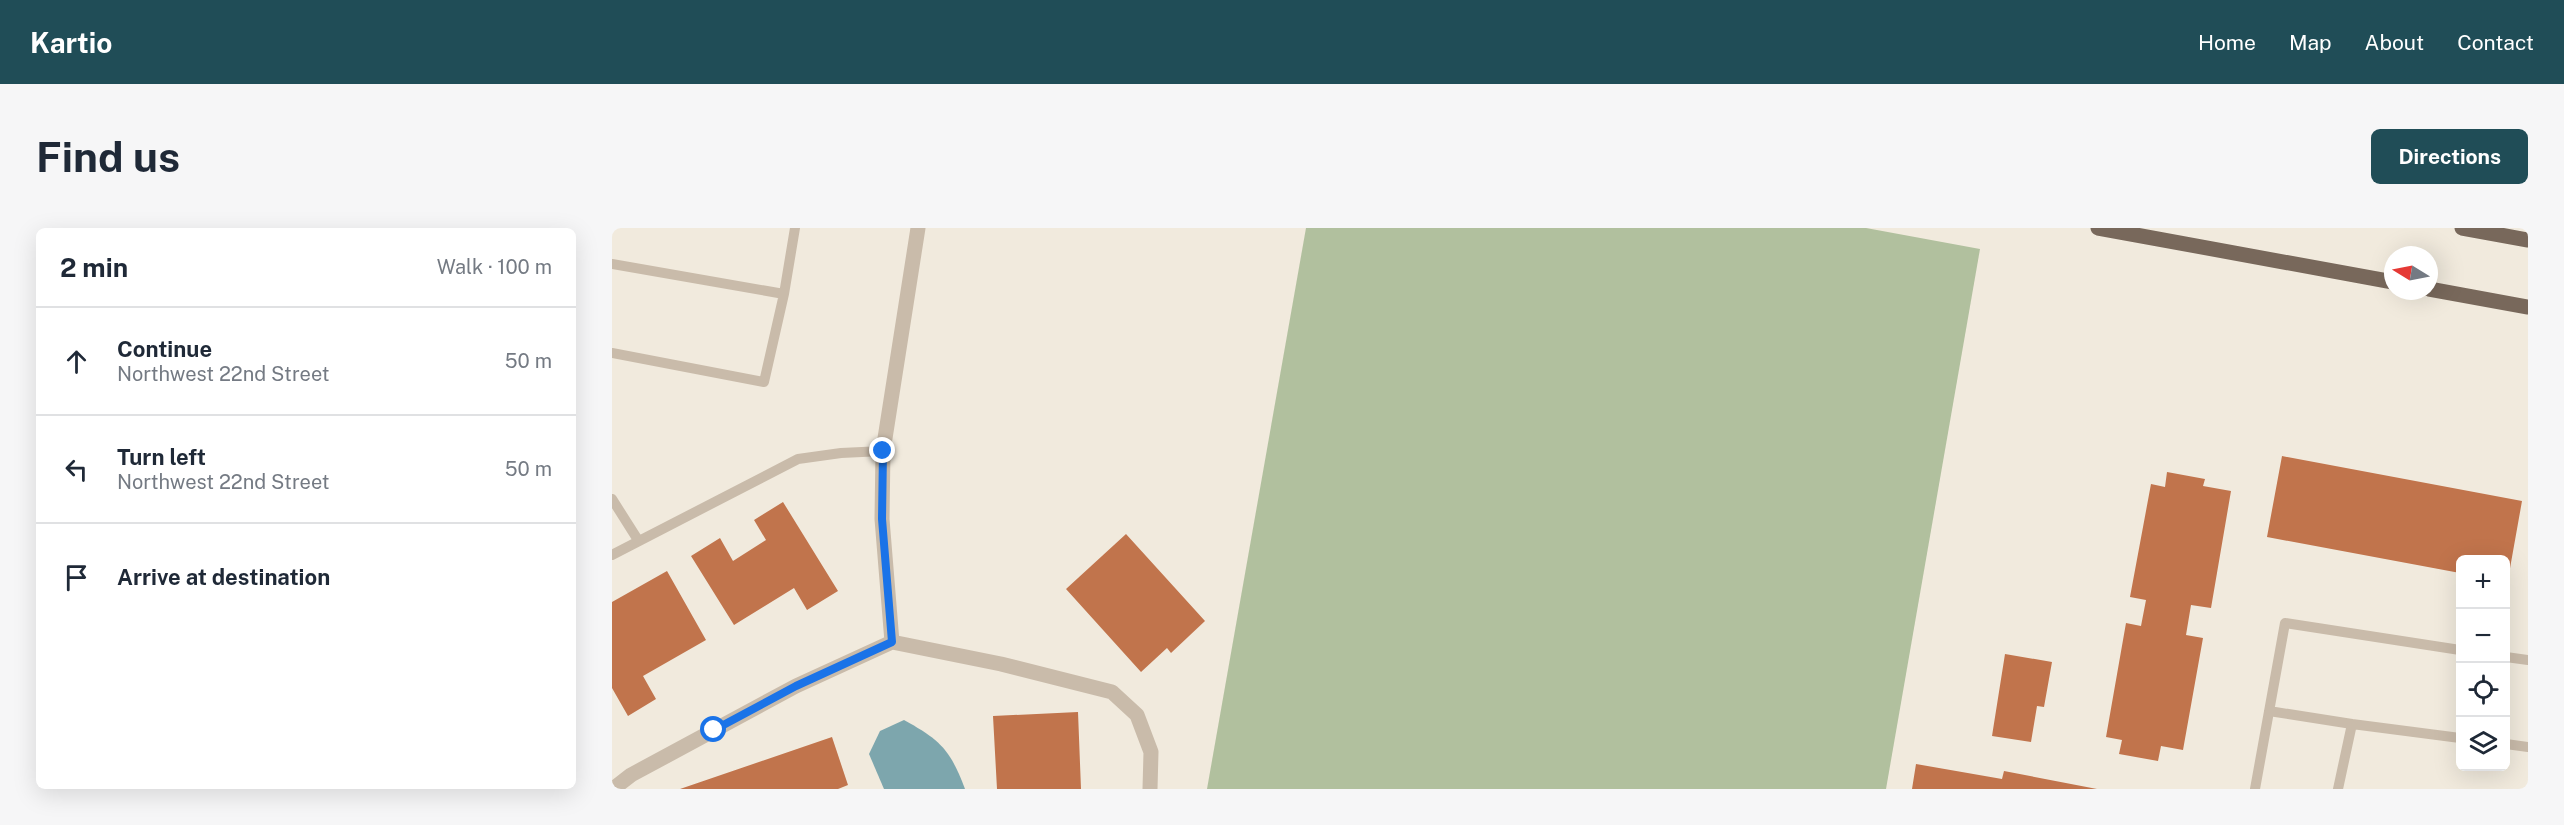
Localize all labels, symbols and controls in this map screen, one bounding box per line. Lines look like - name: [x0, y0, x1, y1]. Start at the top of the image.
- text: Kartio: [30, 26, 112, 59]
- text: Home: [2198, 30, 2256, 55]
- text: Map: [2289, 30, 2332, 55]
- text: About: [2365, 30, 2424, 55]
- text: Contact: [2457, 30, 2534, 55]
- button: Directions: [2371, 129, 2528, 184]
- text: Find us: [36, 132, 180, 181]
- north arrow: [2384, 246, 2438, 300]
- text: 2 min: [60, 252, 128, 283]
- text: Walk · 100 m: [437, 255, 552, 279]
- text: Continue: [117, 336, 212, 362]
- icon: ahead: [60, 345, 93, 378]
- text: 50 m: [505, 349, 552, 373]
- text: Northwest 22nd Street: [117, 362, 330, 386]
- route end: [869, 437, 895, 463]
- text: Turn left: [117, 444, 206, 470]
- icon: left: [60, 453, 93, 486]
- text: 50 m: [505, 457, 552, 481]
- text: Northwest 22nd Street: [117, 470, 330, 494]
- map controls: [2456, 555, 2510, 771]
- button: +: [2456, 555, 2510, 609]
- icon: arrive: [60, 561, 93, 594]
- text: Arrive at destination: [117, 564, 330, 590]
- button: −: [2456, 609, 2510, 663]
- button: locate: [2456, 663, 2510, 717]
- route start: [700, 716, 726, 742]
- button: layers: [2456, 717, 2510, 771]

